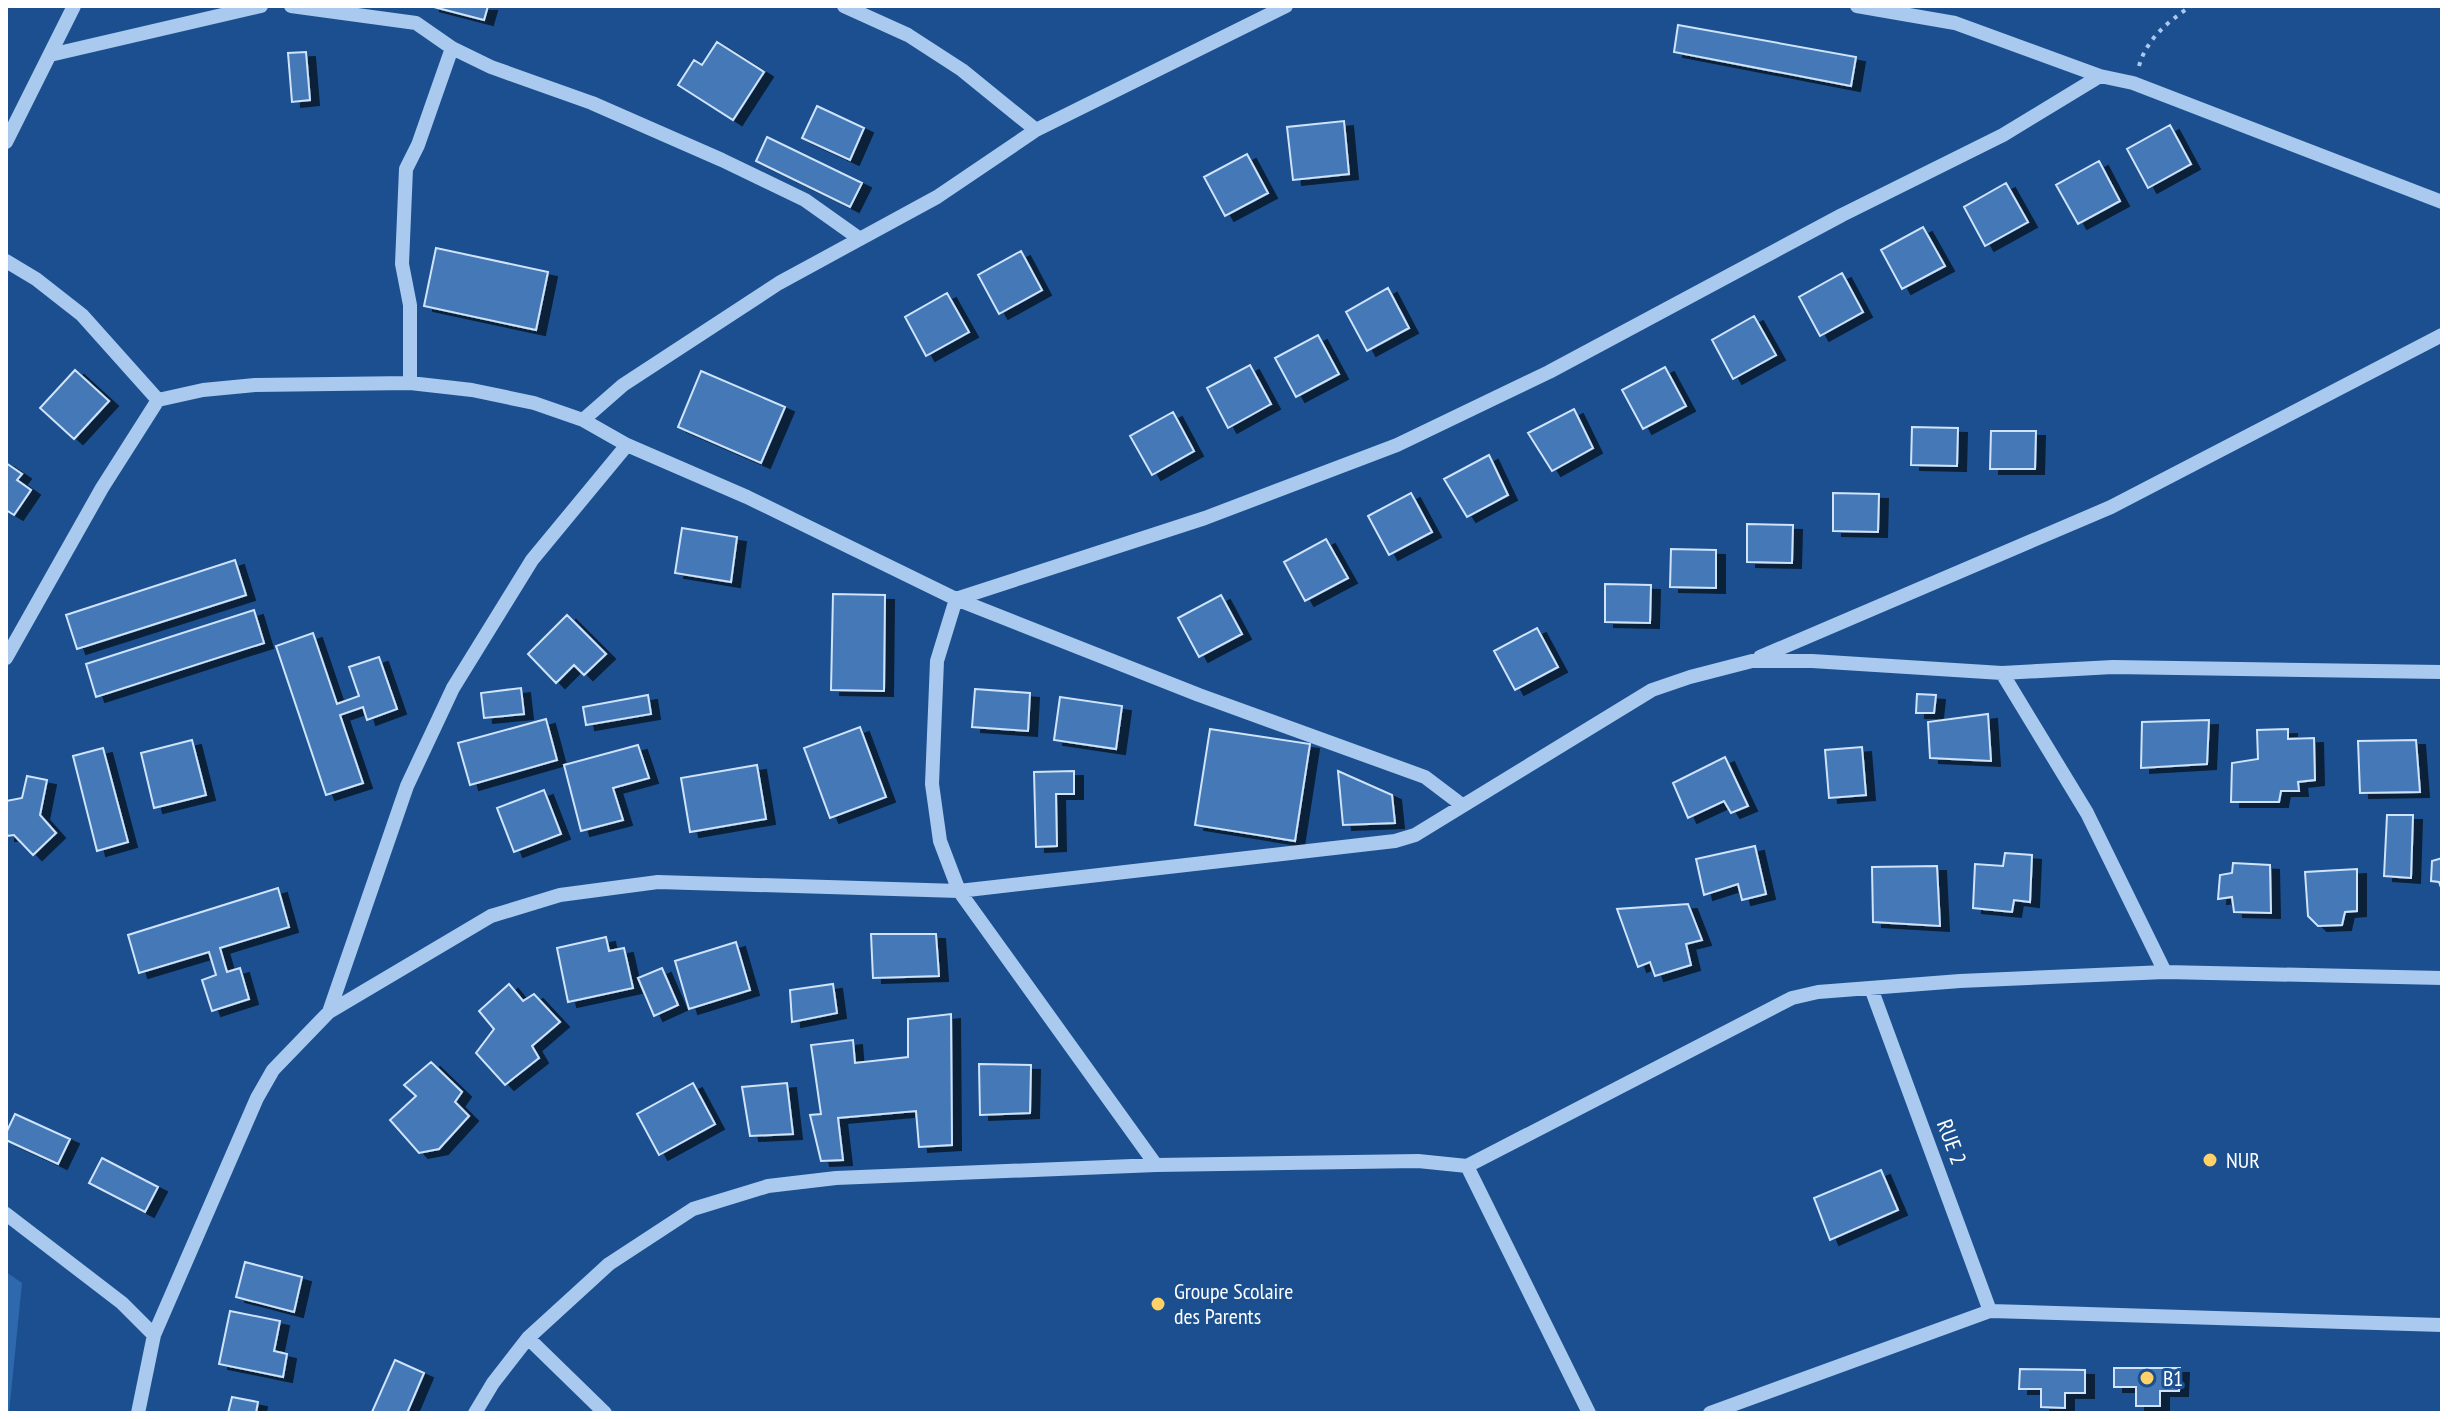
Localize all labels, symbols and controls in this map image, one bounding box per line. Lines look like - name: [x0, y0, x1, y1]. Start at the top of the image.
- street label: RUE 2: [1931, 1116, 1973, 1168]
- place label: NUR: [2226, 1146, 2260, 1174]
- marker: NUR: [2201, 1151, 2219, 1169]
- place label: Groupe Scolaire des Parents: [1174, 1277, 1293, 1330]
- marker: Groupe Scolaire des Parents: [1149, 1295, 1167, 1313]
- place label: B1: [2163, 1364, 2183, 1392]
- marker: B1: [2138, 1369, 2156, 1387]

